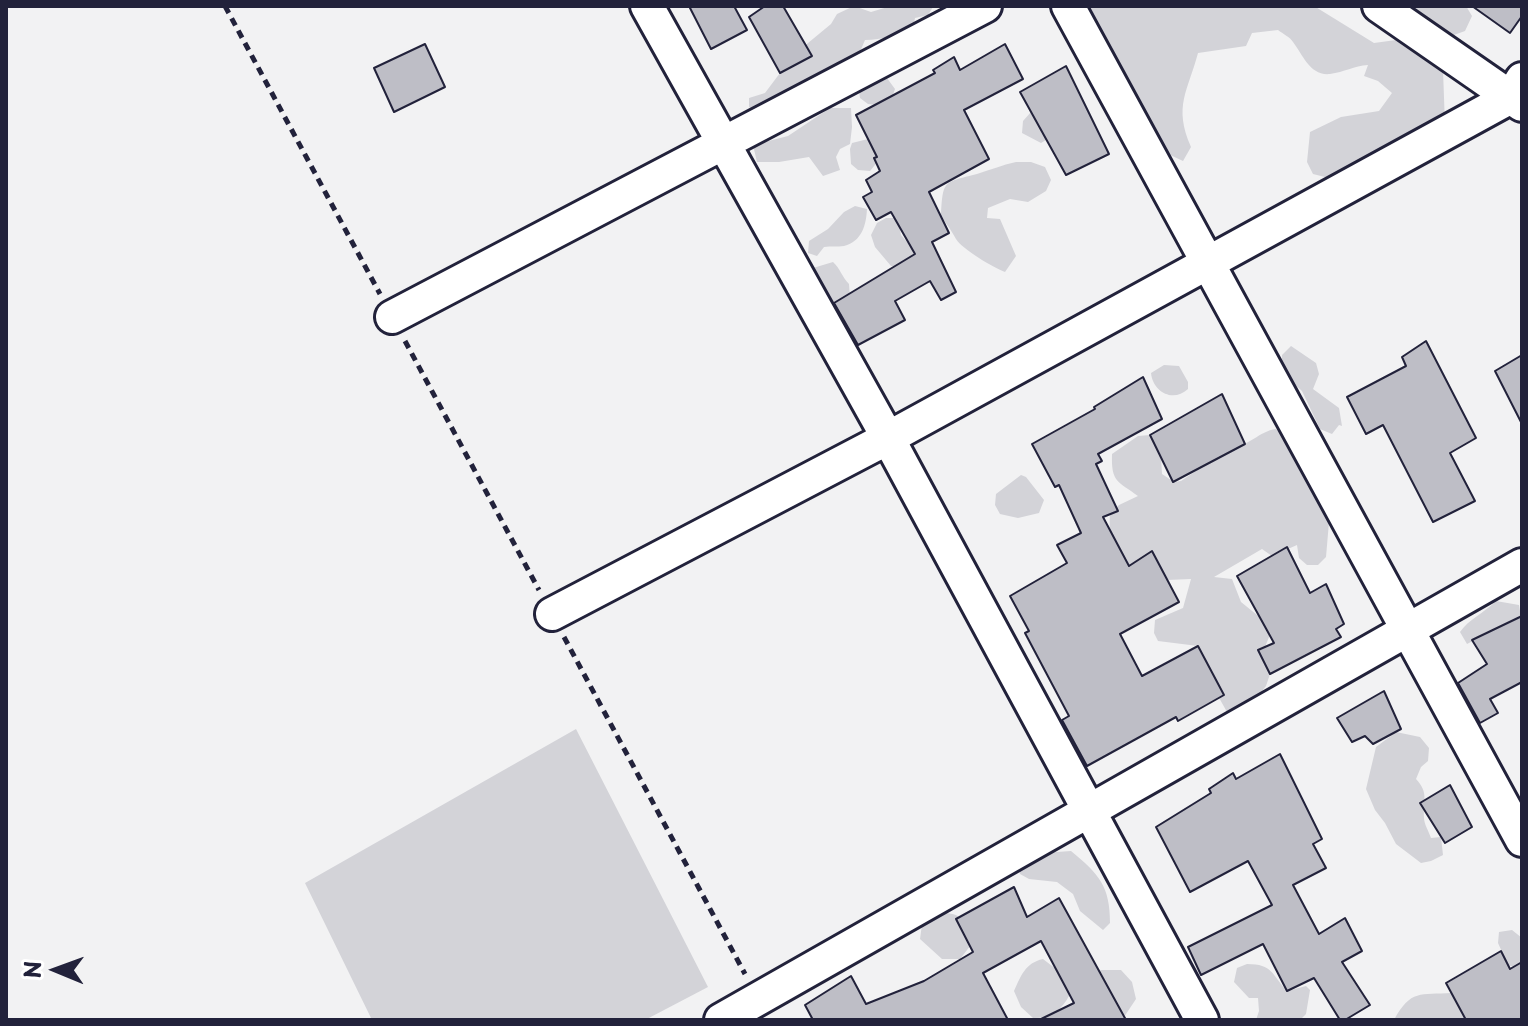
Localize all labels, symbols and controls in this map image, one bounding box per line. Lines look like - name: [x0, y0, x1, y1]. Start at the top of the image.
- north arrow: [16, 930, 96, 1010]
- text: N: [15, 961, 48, 979]

